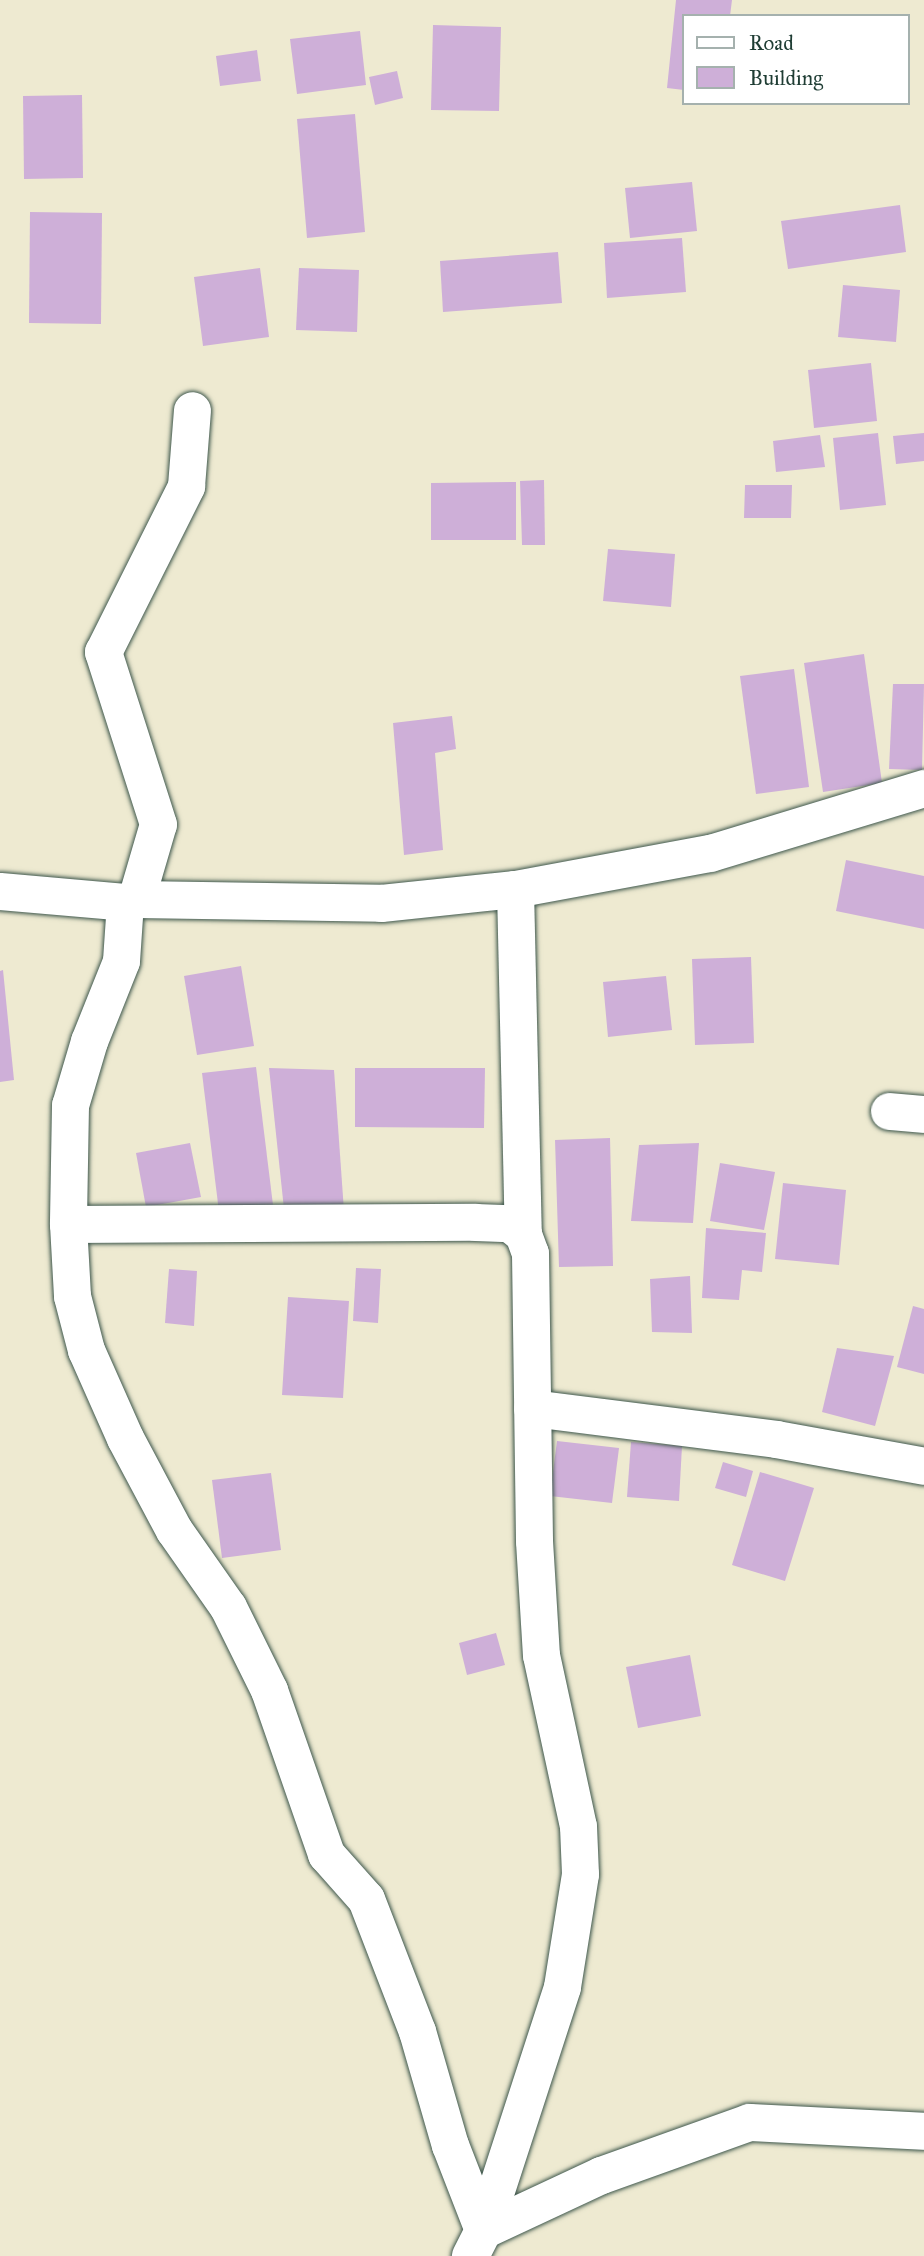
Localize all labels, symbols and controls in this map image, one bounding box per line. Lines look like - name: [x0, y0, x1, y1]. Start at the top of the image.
- legend: [682, 14, 910, 105]
- text: Road: [749, 30, 794, 56]
- text: Building: [749, 65, 823, 91]

